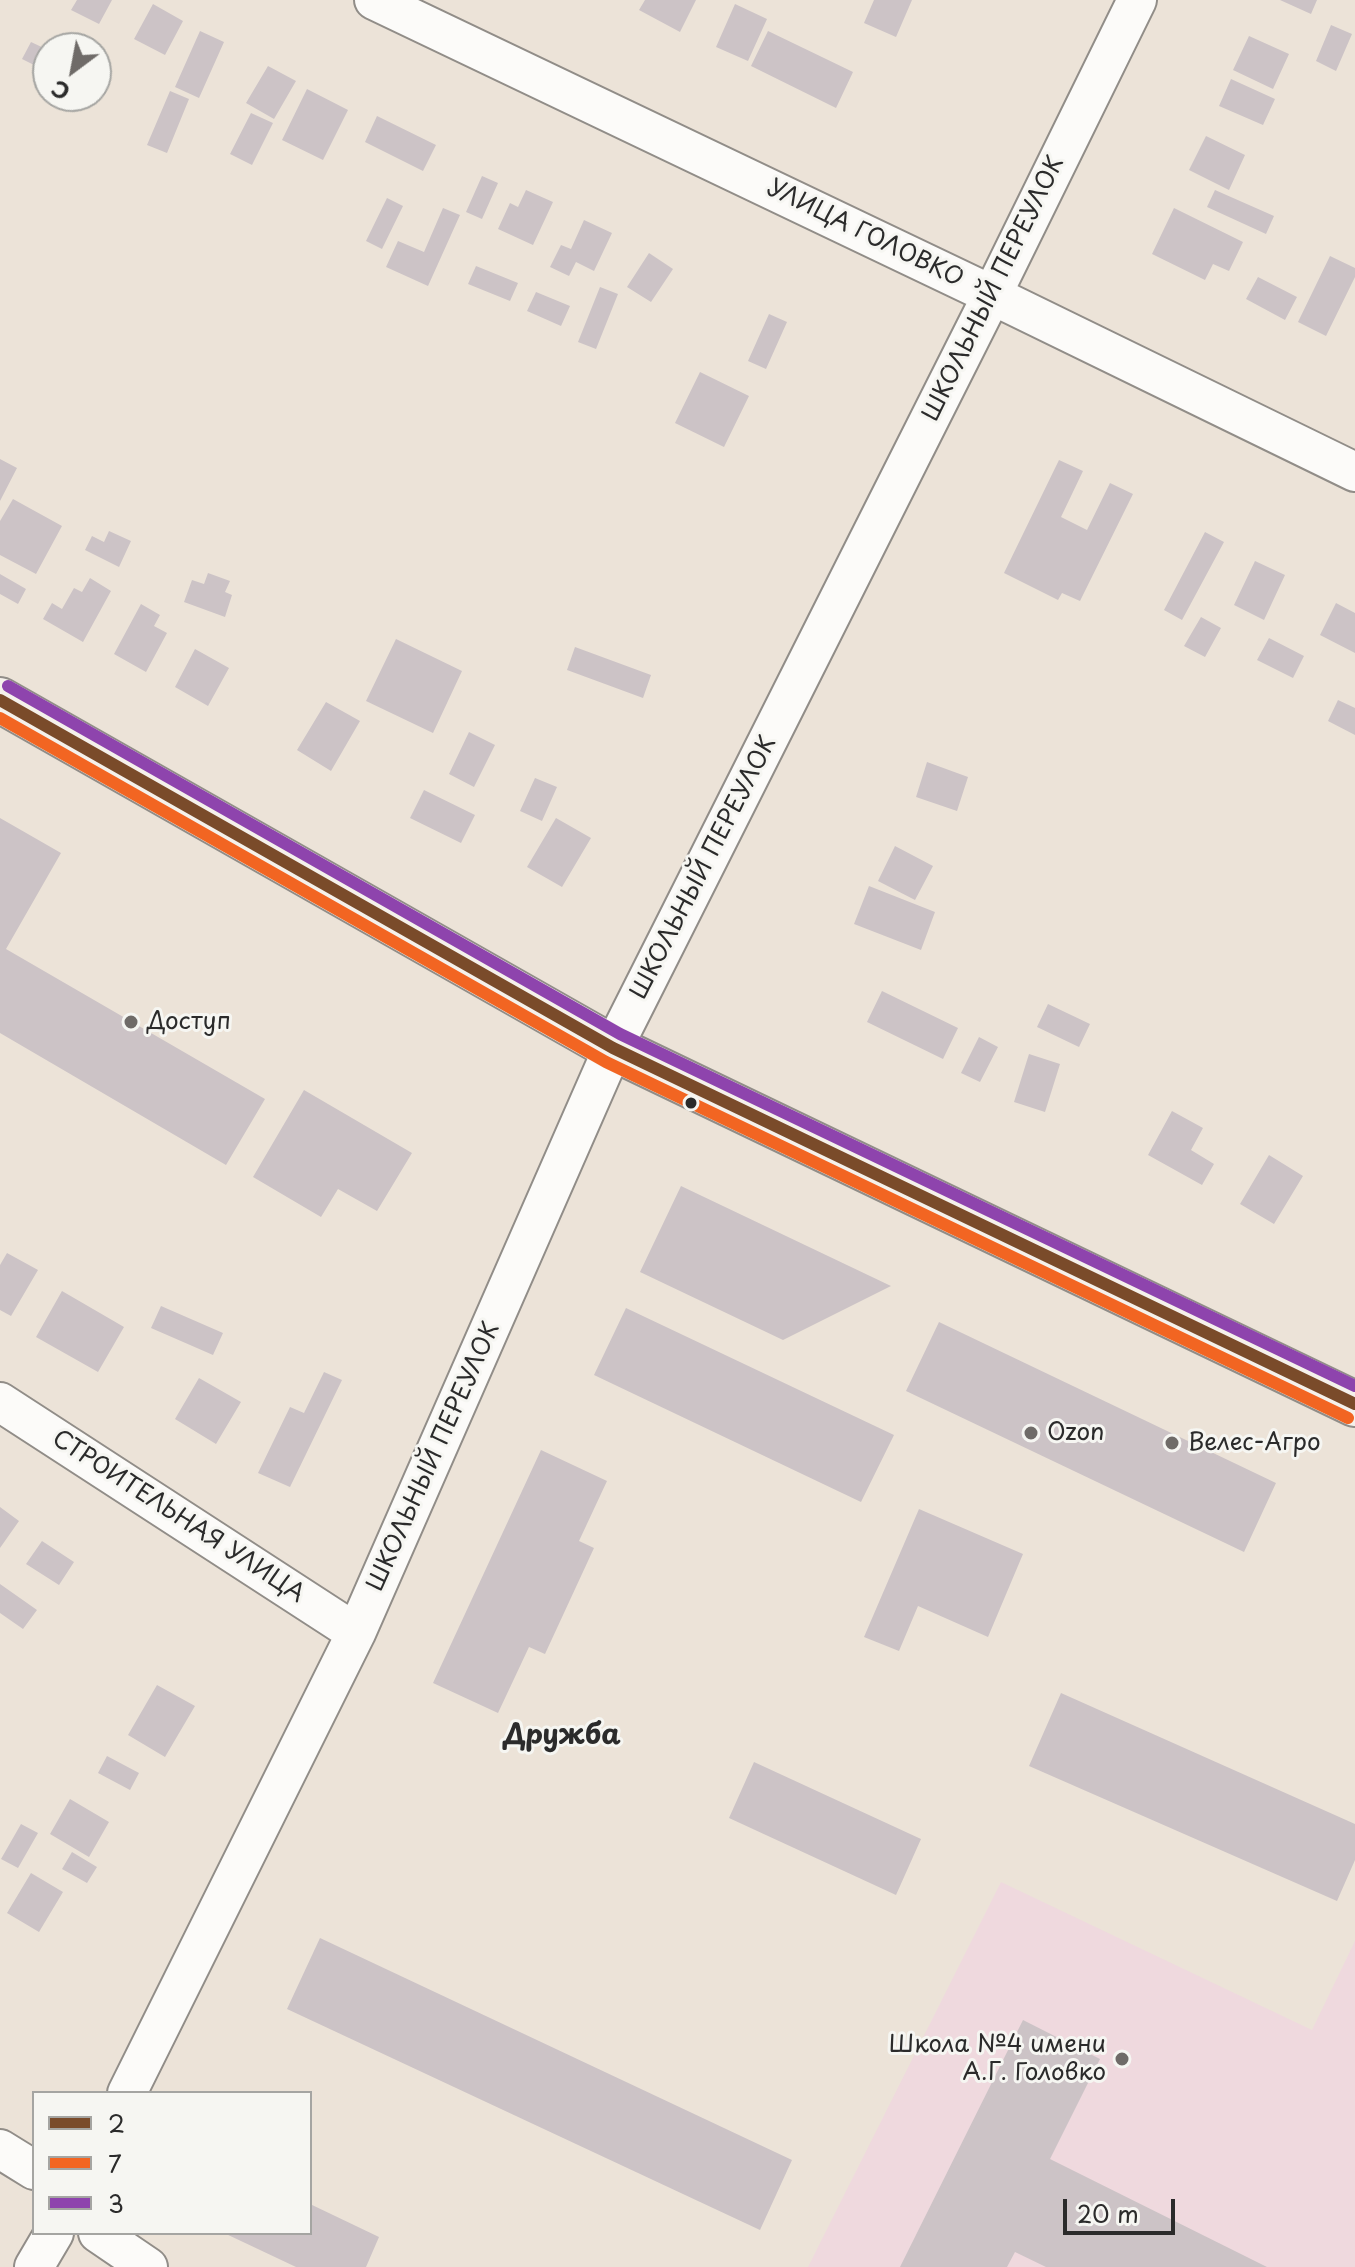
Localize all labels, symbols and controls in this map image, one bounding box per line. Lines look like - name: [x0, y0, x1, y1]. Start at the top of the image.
- north arrow: [32, 32, 112, 112]
- text: С: [44, 73, 76, 109]
- street label: ШКОЛЬНЫЙ ПЕРЕУЛОК: [917, 152, 1071, 426]
- street label: УЛИЦА ГОЛОВКО: [762, 174, 968, 294]
- street label: ШКОЛЬНЫЙ ПЕРЕУЛОК: [625, 732, 783, 1004]
- place label: Доступ: [147, 1008, 231, 1036]
- marker: Доступ: [122, 1013, 140, 1031]
- unlabelled marker: [683, 1095, 699, 1111]
- street label: ШКОЛЬНЫЙ ПЕРЕУЛОК: [362, 1318, 506, 1596]
- place label: Ozon: [1047, 1419, 1104, 1447]
- marker: Ozon: [1022, 1424, 1040, 1442]
- street label: СТРОИТЕЛЬНАЯ УЛИЦА: [46, 1425, 310, 1609]
- place label: Велес-Агро: [1188, 1429, 1321, 1457]
- marker: Велес-Агро: [1163, 1434, 1181, 1452]
- district label: Дружба: [503, 1719, 621, 1753]
- place label: Школа №4 имени А.Г. Головко: [889, 2031, 1106, 2087]
- marker: Школа №4 имени А.Г. Головко: [1113, 2050, 1131, 2068]
- legend: [32, 2091, 312, 2235]
- text: 2: [108, 2105, 125, 2141]
- text: 7: [108, 2145, 122, 2181]
- scale bar: [1067, 2183, 1179, 2233]
- text: 3: [108, 2185, 124, 2221]
- text: 20 m: [1077, 2195, 1139, 2231]

